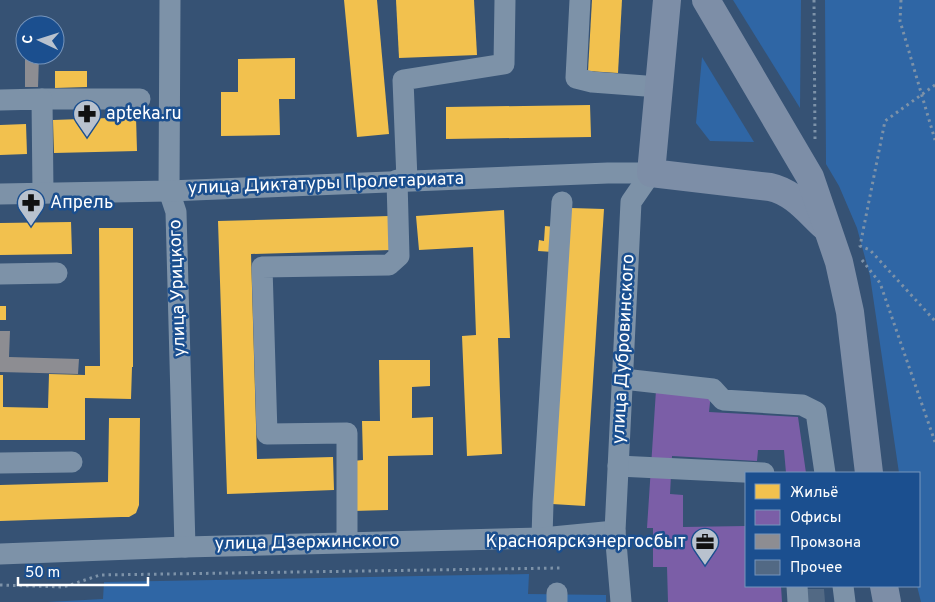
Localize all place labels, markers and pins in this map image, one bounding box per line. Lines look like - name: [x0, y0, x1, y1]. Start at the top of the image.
- pharmacy icon: apteka.ru: [72, 99, 102, 138]
- place label: apteka.ru: [106, 103, 182, 126]
- pharmacy icon: Апрель: [16, 188, 46, 227]
- place label: Апрель: [50, 192, 113, 215]
- office icon: Красноярскэнергосбыт: [690, 527, 720, 566]
- place label: Красноярскэнергосбыт: [486, 531, 686, 554]

